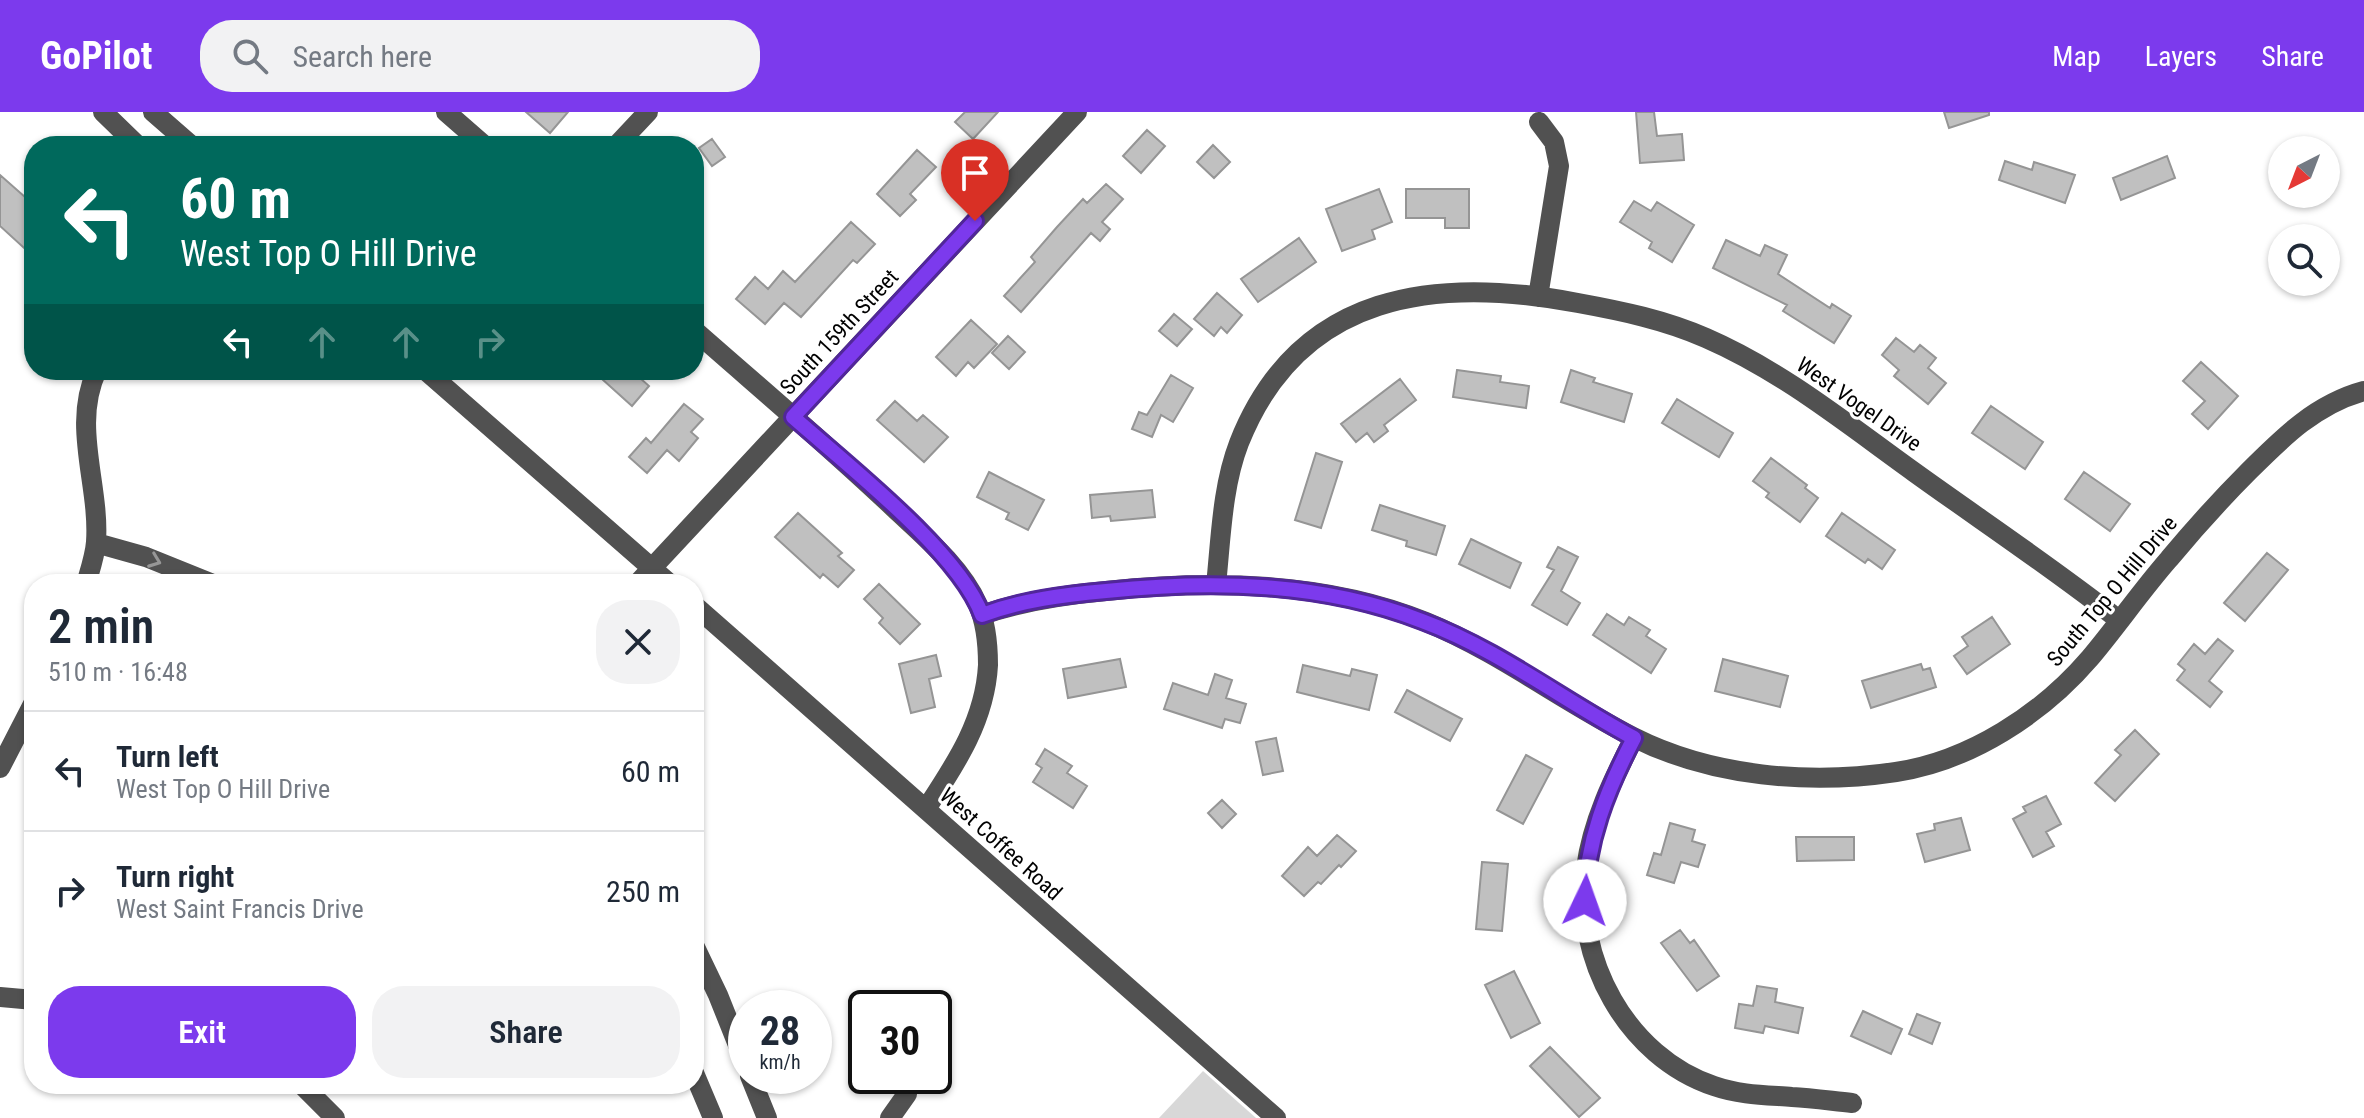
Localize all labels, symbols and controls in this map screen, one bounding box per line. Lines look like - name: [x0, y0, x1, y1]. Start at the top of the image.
- search box: [200, 20, 760, 92]
- text: GoPilot: [40, 34, 152, 78]
- icon: search: [228, 34, 272, 78]
- text: Search here: [292, 39, 432, 74]
- text: Map: [2052, 40, 2101, 73]
- text: Layers: [2145, 40, 2217, 73]
- text: Share: [2261, 40, 2324, 73]
- north arrow: [2268, 136, 2340, 208]
- map controls: [2268, 136, 2340, 296]
- pin: [941, 139, 1009, 221]
- icon: arrive: [953, 151, 997, 195]
- text: 60 m: [180, 166, 291, 232]
- icon: left: [48, 168, 152, 272]
- button: search: [2268, 224, 2340, 296]
- text: West Top O Hill Drive: [180, 233, 477, 275]
- street label: South 159th Street: [775, 264, 903, 400]
- icon: left: [216, 320, 260, 364]
- icon: ahead: [300, 320, 344, 364]
- icon: ahead: [384, 320, 428, 364]
- icon: right: [468, 320, 512, 364]
- street label: West Vogel Drive: [1792, 352, 1926, 456]
- street label: South Top O Hill Drive: [2042, 511, 2182, 671]
- one-way arrow: [147, 551, 161, 568]
- text: 2 min: [48, 598, 154, 655]
- button: close: [596, 600, 680, 684]
- text: 510 m · 16:48: [48, 657, 188, 687]
- text: Turn left: [116, 739, 219, 774]
- icon: left: [48, 749, 92, 793]
- text: 60 m: [621, 754, 680, 789]
- text: West Top O Hill Drive: [116, 774, 330, 804]
- street label: West Coffee Road: [935, 783, 1067, 905]
- text: Turn right: [116, 859, 234, 894]
- position arrow: [1543, 859, 1627, 943]
- icon: right: [48, 869, 92, 913]
- text: 250 m: [606, 874, 680, 909]
- text: West Saint Francis Drive: [116, 894, 364, 924]
- button: Exit: [48, 986, 356, 1078]
- button: Share: [372, 986, 680, 1078]
- speed limit sign: 30: [848, 990, 952, 1094]
- text: 28: [760, 1008, 800, 1055]
- text: km/h: [759, 1050, 801, 1074]

